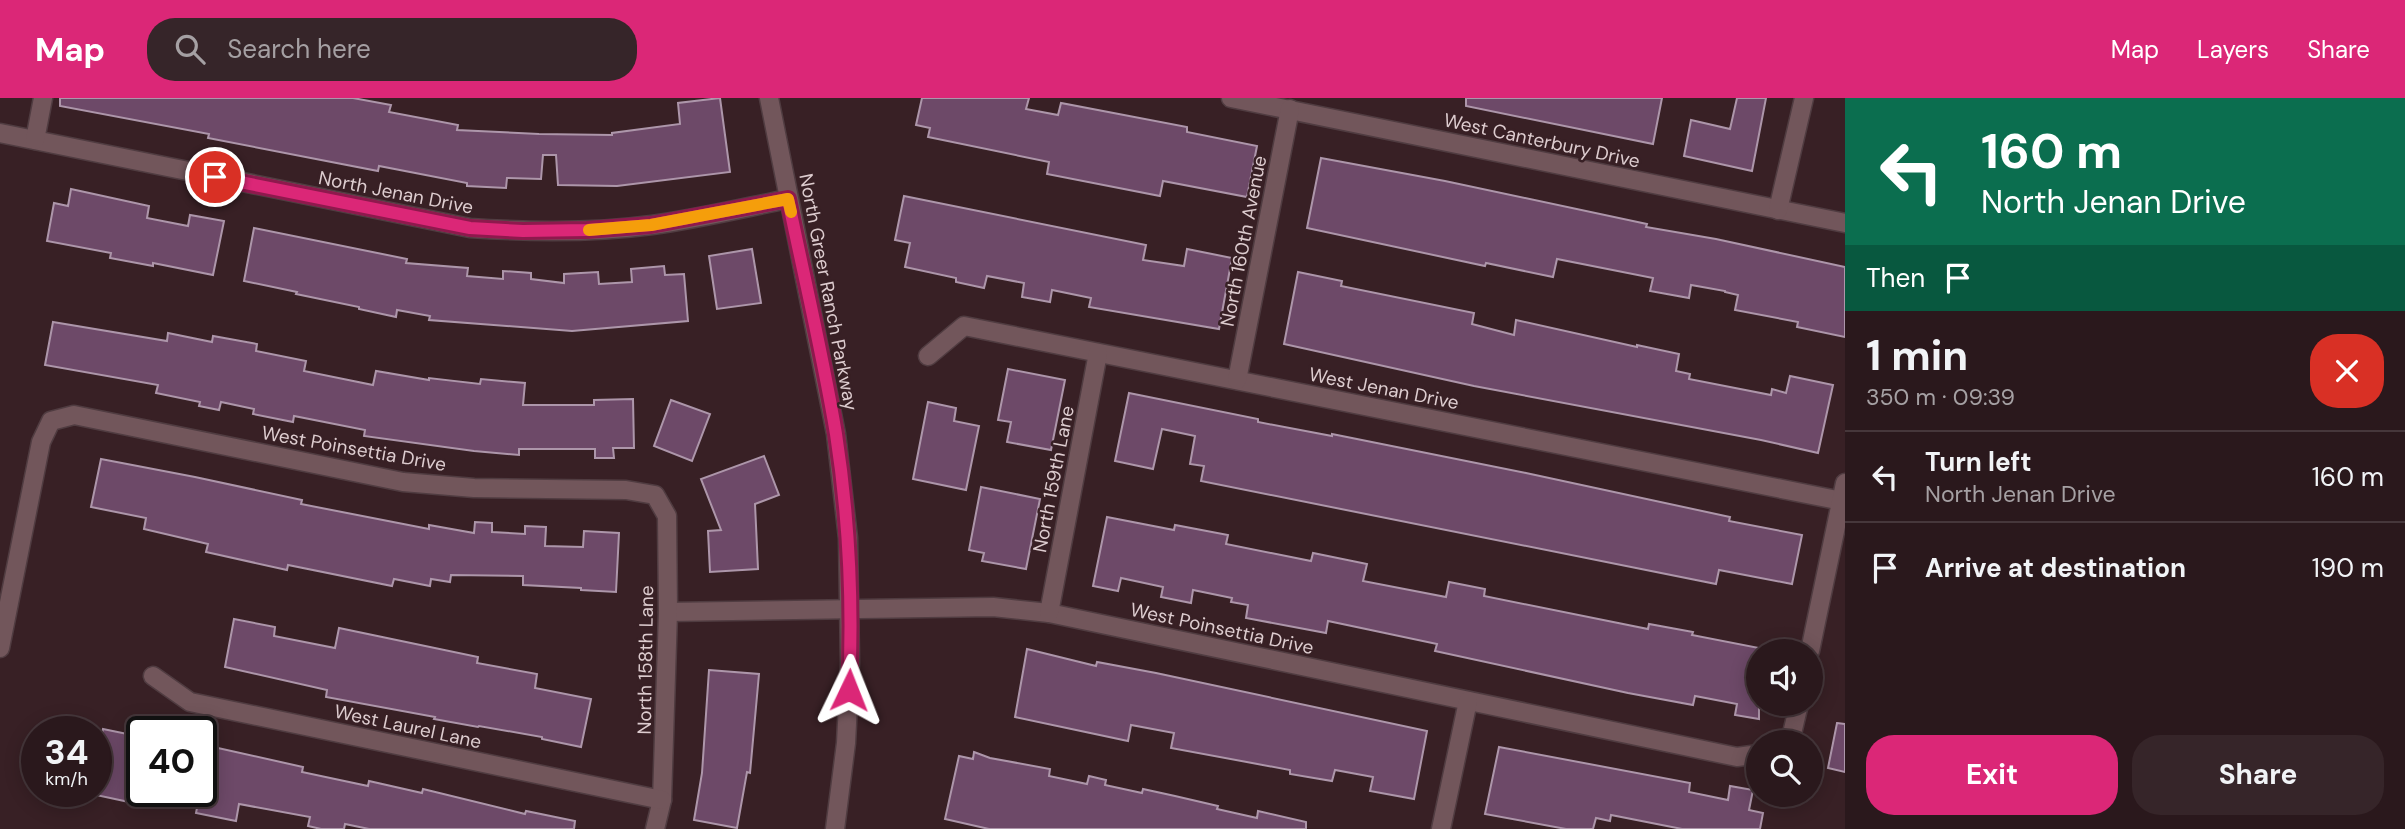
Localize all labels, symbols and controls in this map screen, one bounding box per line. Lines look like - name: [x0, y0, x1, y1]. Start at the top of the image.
- search box: [147, 18, 637, 81]
- text: Map: [35, 28, 105, 71]
- icon: search: [171, 30, 209, 68]
- text: Search here: [227, 32, 371, 66]
- text: Map: [2111, 34, 2159, 65]
- text: Layers: [2197, 34, 2269, 65]
- text: Share: [2307, 34, 2370, 65]
- street label: West Canterbury Drive: [1441, 107, 1642, 174]
- text: 160 m: [1981, 119, 2122, 183]
- icon: left: [1866, 126, 1957, 217]
- pin: [185, 147, 245, 207]
- street label: North 160th Avenue: [1215, 153, 1272, 329]
- icon: arrive: [196, 158, 234, 196]
- street label: North Jenan Drive: [316, 165, 476, 220]
- street label: North Greer Ranch Parkway: [793, 171, 864, 413]
- text: North Jenan Drive: [1981, 181, 2246, 223]
- icon: arrive: [1939, 259, 1977, 297]
- text: Then: [1866, 261, 1925, 295]
- text: 1 min: [1866, 328, 1968, 383]
- button: close: [2310, 334, 2384, 408]
- street label: West Jenan Drive: [1307, 362, 1461, 415]
- text: 350 m · 09:39: [1866, 382, 2015, 412]
- street label: North 159th Lane: [1027, 403, 1080, 555]
- street label: West Poinsettia Drive: [260, 420, 448, 477]
- text: Turn left: [1925, 445, 2032, 479]
- icon: left: [1866, 458, 1904, 496]
- text: 160 m: [2312, 460, 2384, 494]
- text: North Jenan Drive: [1925, 479, 2116, 509]
- icon: arrive: [1866, 549, 1904, 587]
- text: Arrive at destination: [1925, 551, 2186, 585]
- text: 190 m: [2312, 551, 2384, 585]
- street label: North 158th Lane: [632, 585, 659, 735]
- street label: West Poinsettia Drive: [1128, 597, 1316, 660]
- map controls: [1746, 639, 1823, 807]
- button: sound: [1746, 639, 1823, 716]
- position arrow: [812, 653, 886, 727]
- street label: West Laurel Lane: [332, 699, 484, 754]
- speed limit sign: 40: [126, 716, 217, 807]
- text: 34: [45, 729, 88, 775]
- button: search: [1746, 730, 1823, 807]
- button: Exit: [1866, 735, 2118, 815]
- button: Share: [2132, 735, 2384, 815]
- text: km/h: [45, 767, 88, 791]

